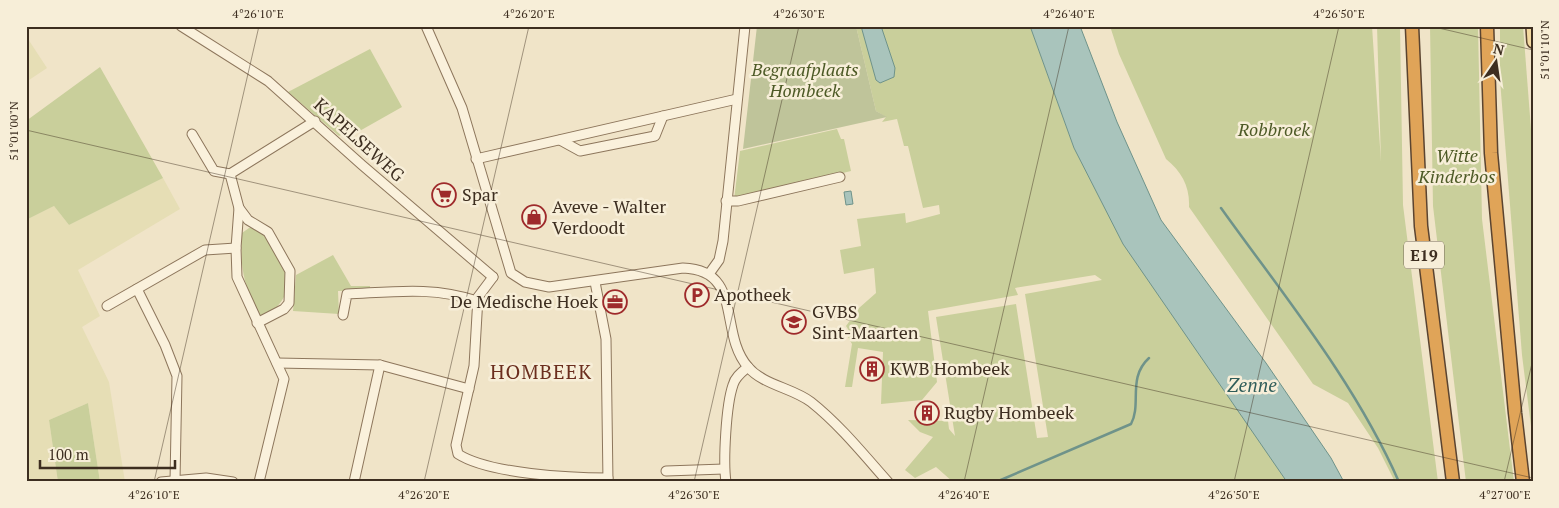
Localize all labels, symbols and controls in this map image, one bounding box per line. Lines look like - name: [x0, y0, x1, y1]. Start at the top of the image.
- text: 4°26'10"E: [232, 6, 284, 21]
- text: 4°26'20"E: [503, 6, 555, 21]
- text: 4°26'30"E: [773, 6, 825, 21]
- text: 4°26'40"E: [1043, 6, 1095, 21]
- text: 4°26'50"E: [1313, 6, 1365, 21]
- text: 51°01'10"N: [1537, 20, 1552, 80]
- north arrow: [1472, 38, 1522, 88]
- text: N: [1492, 38, 1507, 59]
- park label: Begraafplaats Hombeek: [751, 57, 859, 102]
- street label: KAPELSEWEG: [309, 92, 411, 187]
- text: 51°01'00"N: [6, 101, 21, 161]
- park label: Robbroek: [1237, 117, 1310, 141]
- park label: Witte Kinderbos: [1417, 143, 1496, 188]
- supermarket icon: Spar: [431, 182, 457, 208]
- place label: Spar: [462, 182, 498, 206]
- place label: Aveve - Walter Verdoodt: [552, 194, 666, 239]
- shop icon: Aveve - Walter Verdoodt: [521, 204, 547, 230]
- road number: E19: [1404, 242, 1444, 268]
- parking icon: Apotheek: [684, 282, 710, 308]
- place label: Apotheek: [714, 282, 792, 306]
- place label: De Medische Hoek: [450, 289, 599, 313]
- office icon: De Medische Hoek: [602, 289, 628, 315]
- place label: GVBS Sint-Maarten: [812, 299, 919, 344]
- school or university icon: GVBS Sint-Maarten: [781, 309, 807, 335]
- building icon: KWB Hombeek: [859, 356, 885, 382]
- place label: KWB Hombeek: [890, 356, 1010, 380]
- district label: HOMBEEK: [490, 358, 592, 385]
- water label: Zenne: [1227, 372, 1277, 397]
- building icon: Rugby Hombeek: [914, 400, 940, 426]
- place label: Rugby Hombeek: [944, 400, 1075, 424]
- scale bar: [40, 438, 175, 470]
- text: 100 m: [48, 444, 89, 464]
- text: 4°26'10"E: [128, 487, 180, 502]
- text: 4°26'20"E: [398, 487, 450, 502]
- text: 4°26'30"E: [668, 487, 720, 502]
- text: 4°26'40"E: [938, 487, 990, 502]
- text: 4°26'50"E: [1208, 487, 1260, 502]
- text: 4°27'00"E: [1479, 487, 1531, 502]

